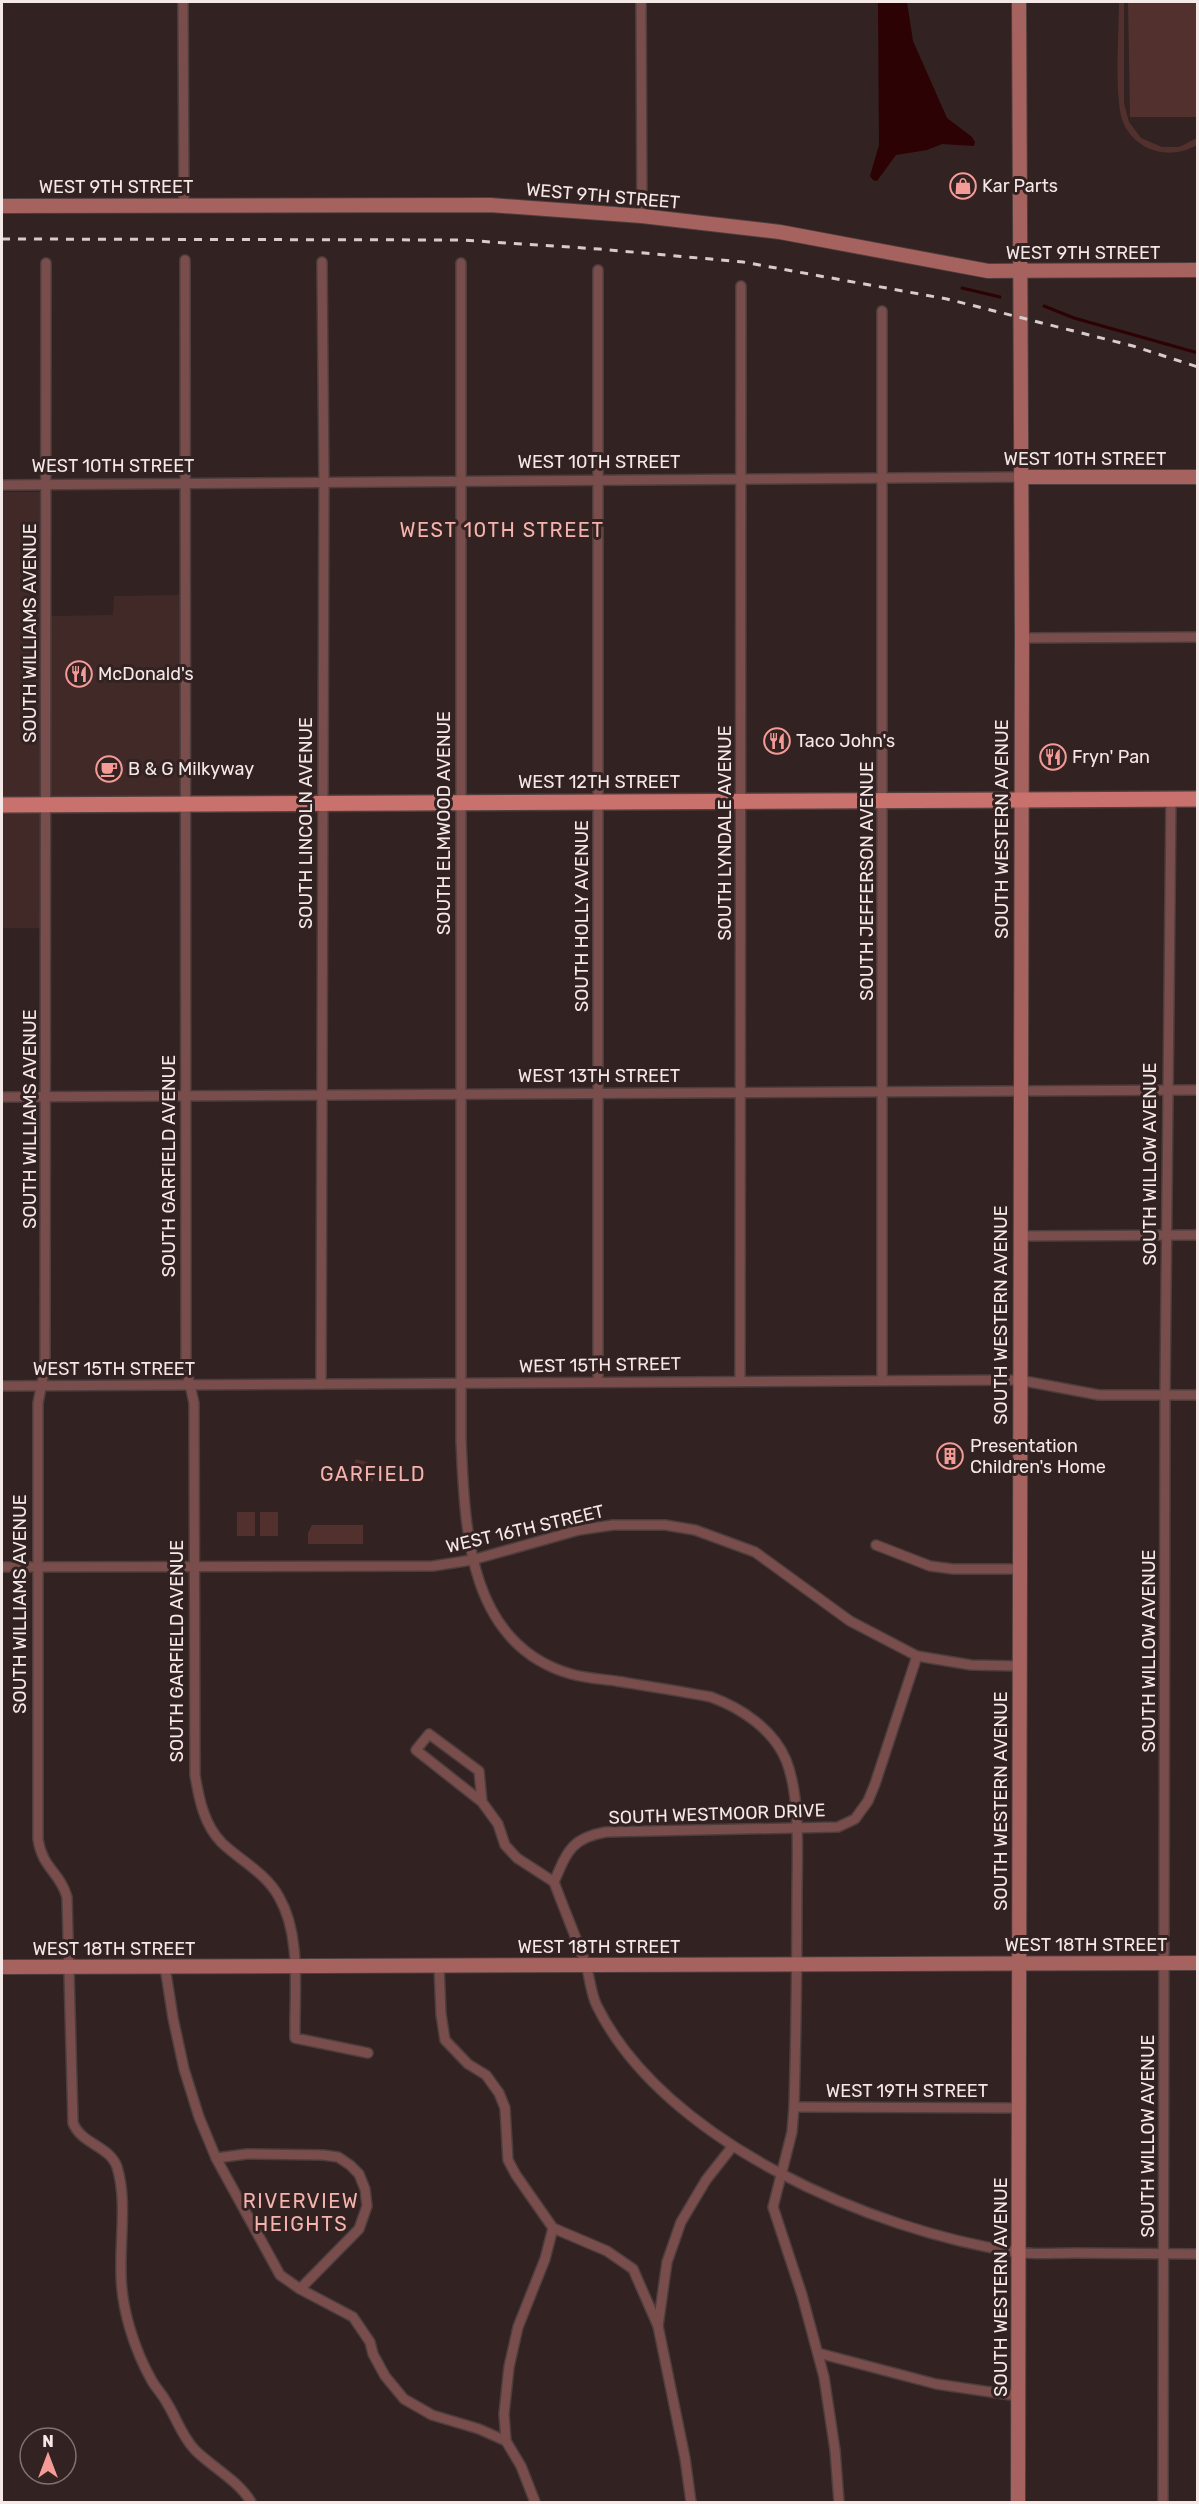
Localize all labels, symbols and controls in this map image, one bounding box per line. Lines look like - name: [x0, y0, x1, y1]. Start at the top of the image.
- shop icon: Kar Parts: [948, 171, 978, 201]
- place label: Kar Parts: [982, 175, 1058, 197]
- street label: WEST 9TH STREET: [39, 176, 193, 198]
- street label: WEST 9TH STREET: [525, 178, 681, 214]
- street label: WEST 9TH STREET: [1006, 242, 1160, 264]
- street label: WEST 10TH STREET: [1004, 448, 1166, 470]
- street label: WEST 10TH STREET: [518, 451, 680, 473]
- street label: WEST 10TH STREET: [32, 455, 194, 477]
- district label: WEST 10TH STREET: [399, 518, 605, 542]
- street label: SOUTH WILLIAMS AVENUE: [19, 523, 41, 743]
- restaurant icon: McDonald's: [64, 659, 94, 689]
- place label: McDonald's: [98, 663, 194, 685]
- street label: SOUTH ELMWOOD AVENUE: [433, 711, 455, 935]
- street label: SOUTH LINCOLN AVENUE: [295, 717, 317, 929]
- street label: SOUTH WESTERN AVENUE: [991, 719, 1013, 939]
- street label: SOUTH LYNDALE AVENUE: [714, 725, 736, 941]
- restaurant icon: Taco John's: [762, 726, 792, 756]
- place label: Taco John's: [796, 730, 895, 752]
- restaurant icon: Fryn' Pan: [1038, 742, 1068, 772]
- place label: Fryn' Pan: [1072, 746, 1150, 768]
- cafe icon: B & G Milkyway: [94, 754, 124, 784]
- place label: B & G Milkyway: [128, 758, 254, 780]
- street label: SOUTH JEFFERSON AVENUE: [856, 761, 878, 1001]
- street label: WEST 12TH STREET: [518, 771, 680, 793]
- street label: SOUTH HOLLY AVENUE: [571, 820, 593, 1012]
- street label: SOUTH WILLIAMS AVENUE: [19, 1009, 41, 1229]
- street label: SOUTH GARFIELD AVENUE: [158, 1055, 180, 1277]
- street label: SOUTH WILLOW AVENUE: [1139, 1063, 1161, 1265]
- street label: WEST 13TH STREET: [518, 1065, 680, 1087]
- street label: SOUTH WESTERN AVENUE: [990, 1205, 1012, 1425]
- street label: WEST 15TH STREET: [519, 1353, 681, 1377]
- street label: WEST 15TH STREET: [33, 1358, 195, 1380]
- place label: Presentation Children's Home: [970, 1435, 1106, 1478]
- building icon: Presentation Children's Home: [935, 1441, 965, 1471]
- district label: GARFIELD: [320, 1462, 426, 1486]
- street label: SOUTH WILLIAMS AVENUE: [9, 1494, 31, 1714]
- street label: WEST 16TH STREET: [444, 1500, 606, 1558]
- street label: SOUTH GARFIELD AVENUE: [166, 1540, 188, 1762]
- street label: SOUTH WILLOW AVENUE: [1138, 1550, 1160, 1752]
- street label: SOUTH WESTERN AVENUE: [990, 1691, 1012, 1911]
- street label: SOUTH WESTMOOR DRIVE: [608, 1799, 826, 1829]
- street label: WEST 18TH STREET: [1004, 1934, 1168, 1956]
- street label: WEST 18TH STREET: [517, 1936, 681, 1958]
- street label: WEST 18TH STREET: [32, 1938, 196, 1960]
- street label: SOUTH WILLOW AVENUE: [1137, 2035, 1159, 2237]
- street label: WEST 19TH STREET: [826, 2080, 988, 2102]
- street label: SOUTH WESTERN AVENUE: [990, 2177, 1012, 2397]
- district label: RIVERVIEW HEIGHTS: [243, 2189, 359, 2236]
- north arrow: [18, 2426, 78, 2486]
- text: N: [42, 2432, 54, 2451]

